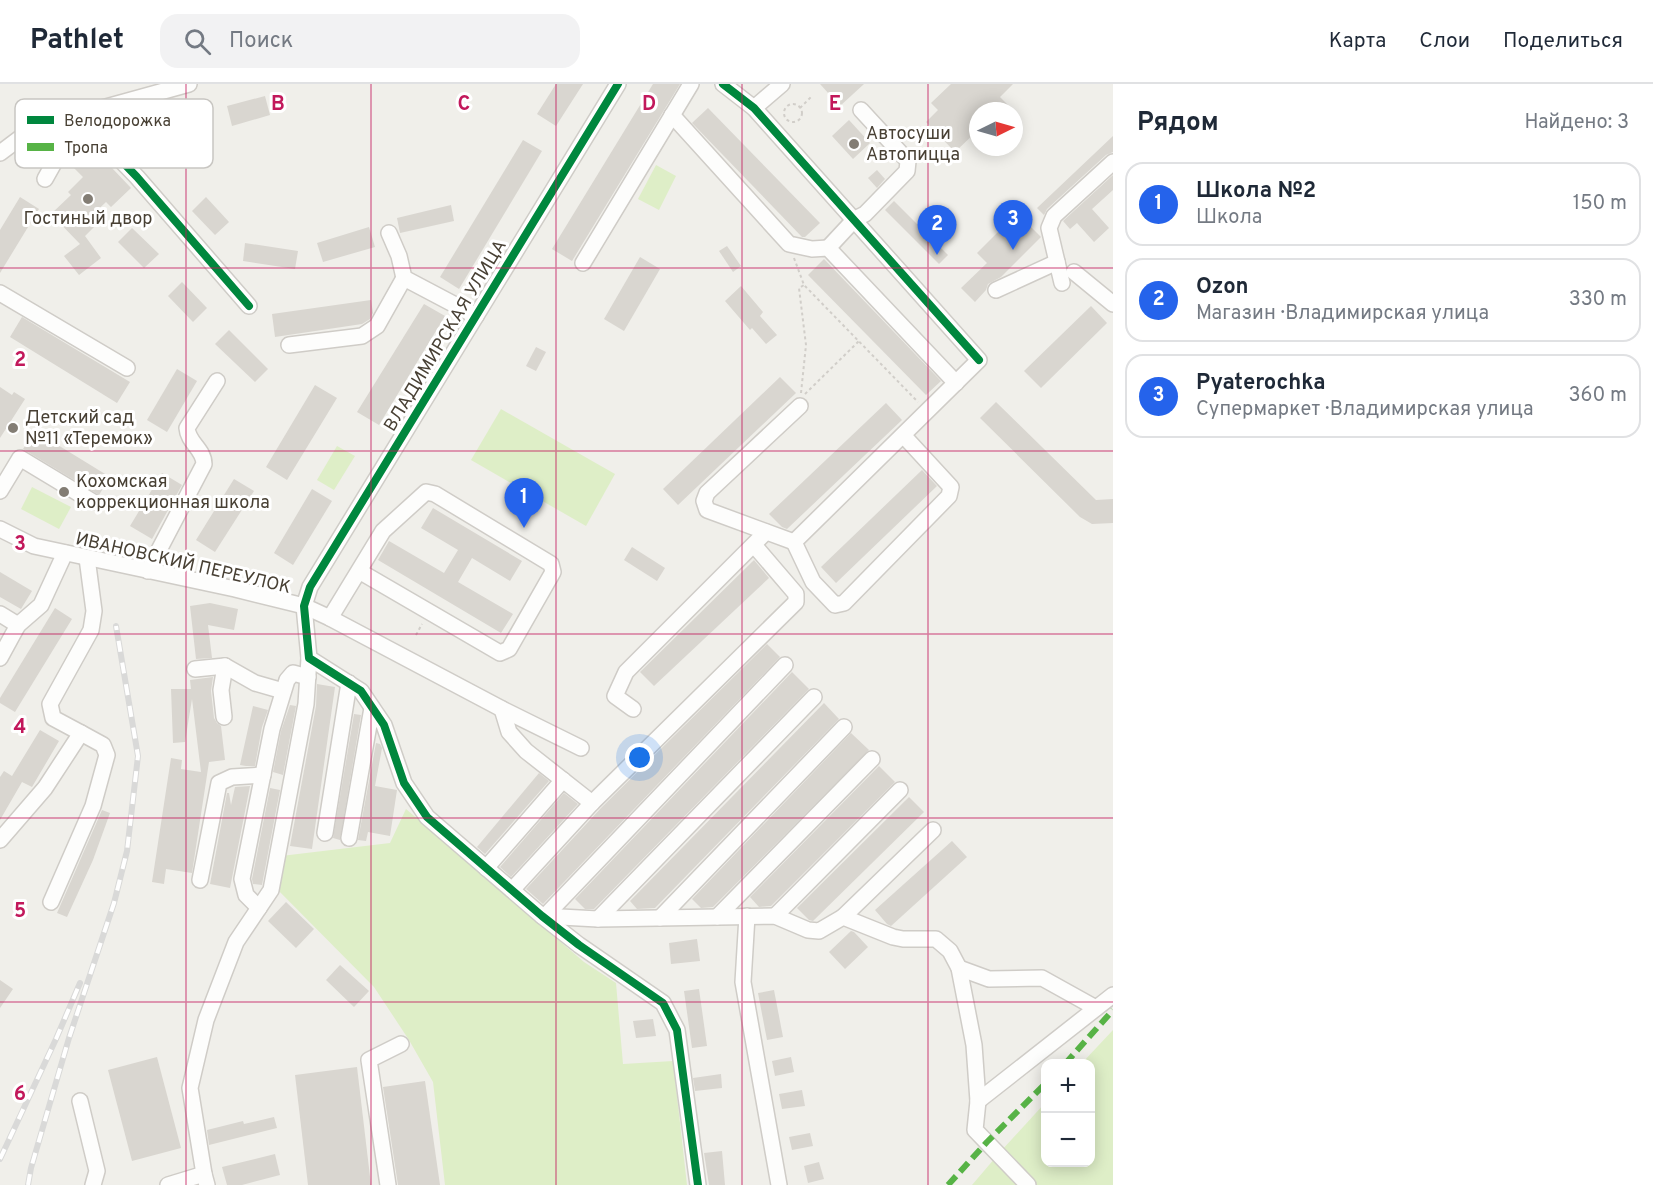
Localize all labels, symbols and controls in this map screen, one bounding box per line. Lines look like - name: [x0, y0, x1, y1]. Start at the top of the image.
- search box: [160, 14, 580, 68]
- text: Pathlet: [30, 23, 124, 59]
- icon: search: [181, 25, 214, 58]
- text: Поиск: [229, 28, 293, 55]
- text: Карта: [1329, 28, 1386, 55]
- text: Слои: [1419, 28, 1470, 55]
- text: Поделиться: [1503, 28, 1623, 55]
- text: B: [271, 92, 285, 118]
- text: C: [458, 92, 470, 118]
- text: D: [642, 92, 656, 118]
- text: E: [829, 92, 841, 118]
- legend: [15, 99, 213, 168]
- north arrow: [969, 102, 1023, 156]
- text: Рядом: [1137, 107, 1219, 140]
- text: Найдено: 3: [1525, 110, 1629, 136]
- text: Велодорожка: [64, 112, 171, 132]
- place label: Автосуши Автопицца: [866, 123, 960, 167]
- marker: Автосуши Автопицца: [847, 137, 861, 151]
- text: Тропа: [64, 139, 108, 159]
- text: Школа №2: [1196, 178, 1316, 205]
- text: 1: [1155, 191, 1163, 217]
- text: 150 m: [1573, 191, 1627, 217]
- marker: Гостиный двор: [81, 192, 95, 206]
- pin: 3: [994, 200, 1032, 250]
- text: Школа: [1196, 205, 1262, 231]
- pin: 2: [918, 206, 956, 255]
- place label: Гостиный двор: [23, 208, 153, 231]
- street label: ВЛАДИМИРСКАЯ УЛИЦА: [380, 236, 512, 436]
- text: Ozon: [1196, 274, 1249, 301]
- text: 2: [1152, 287, 1165, 313]
- text: 330 m: [1569, 287, 1627, 313]
- text: Магазин · Владимирская улица: [1196, 301, 1489, 327]
- text: 2: [14, 348, 26, 374]
- text: Pyaterochka: [1196, 370, 1326, 397]
- text: 3: [1153, 383, 1165, 409]
- text: 360 m: [1569, 383, 1627, 409]
- text: Супермаркет · Владимирская улица: [1196, 397, 1534, 423]
- place label: Детский сад №11 «Теремок»: [25, 407, 153, 451]
- marker: Детский сад №11 «Теремок»: [6, 421, 20, 435]
- place label: Кохомская коррекционная школа: [76, 471, 270, 515]
- pin: 1: [504, 478, 544, 528]
- marker: Кохомская коррекционная школа: [57, 485, 71, 499]
- street label: ИВАНОВСКИЙ ПЕРЕУЛОК: [73, 526, 293, 600]
- text: 3: [14, 532, 26, 558]
- text: 4: [14, 715, 26, 741]
- your location: [625, 743, 654, 772]
- text: 5: [14, 899, 26, 925]
- map controls: [1041, 1059, 1095, 1167]
- button: +: [1041, 1059, 1095, 1113]
- text: 6: [14, 1082, 26, 1108]
- button: −: [1041, 1113, 1095, 1167]

